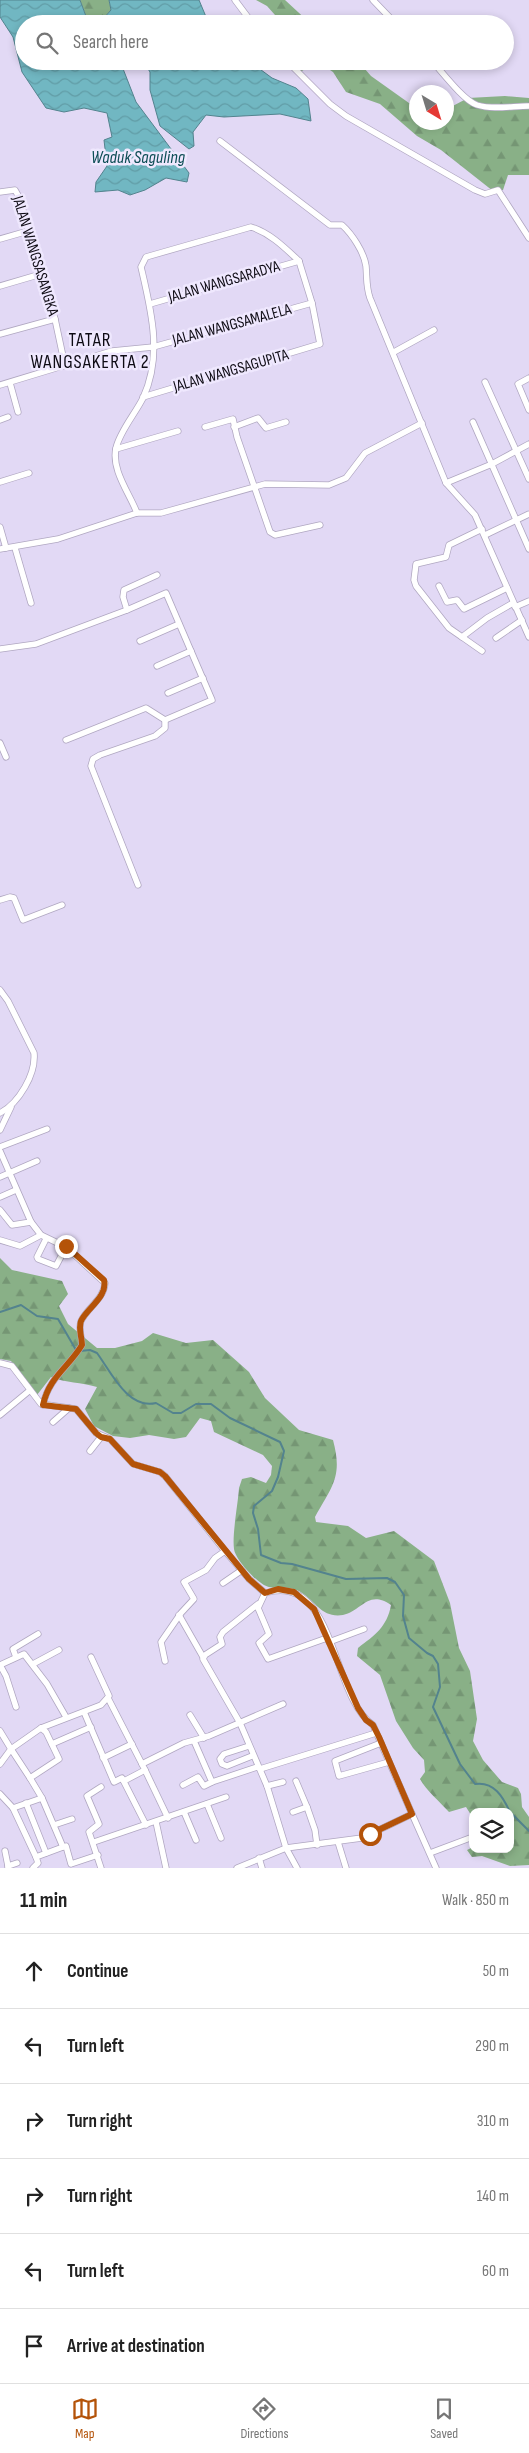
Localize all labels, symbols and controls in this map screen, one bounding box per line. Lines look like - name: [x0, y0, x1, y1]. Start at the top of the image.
- search box: [15, 15, 514, 70]
- icon: search: [33, 29, 61, 57]
- text: Search here: [73, 31, 149, 54]
- north arrow: [409, 85, 454, 130]
- water label: Waduk Saguling: [91, 147, 186, 168]
- street label: JALAN WANGSASANGKA: [7, 193, 62, 318]
- street label: JALAN WANGSARADYA: [165, 257, 282, 307]
- street label: JALAN WANGSAMALELA: [170, 300, 294, 350]
- district label: TATAR WANGSAKERTA 2: [30, 329, 150, 374]
- street label: JALAN WANGSAGUPITA: [170, 345, 291, 397]
- route end: [55, 1235, 78, 1258]
- map controls: [469, 1808, 514, 1853]
- button: layers: [469, 1808, 514, 1853]
- route start: [359, 1823, 382, 1846]
- text: 11 min: [20, 1888, 67, 1913]
- text: Walk · 850 m: [442, 1891, 509, 1910]
- icon: ahead: [20, 1957, 48, 1985]
- text: Continue: [67, 1960, 128, 1983]
- text: 50 m: [483, 1962, 509, 1981]
- icon: left: [20, 2032, 48, 2060]
- text: Turn left: [67, 2035, 124, 2058]
- text: 290 m: [475, 2037, 509, 2056]
- icon: right: [20, 2107, 48, 2135]
- text: Turn right: [67, 2110, 132, 2133]
- text: 310 m: [477, 2112, 509, 2131]
- icon: right: [20, 2182, 48, 2210]
- text: Turn right: [67, 2185, 132, 2208]
- text: 140 m: [477, 2187, 509, 2206]
- icon: left: [20, 2257, 48, 2285]
- text: Turn left: [67, 2260, 124, 2283]
- text: 60 m: [482, 2262, 509, 2281]
- icon: arrive: [20, 2332, 48, 2360]
- text: Arrive at destination: [67, 2335, 205, 2358]
- tab: Map: [71, 2395, 99, 2442]
- tab: Directions: [240, 2395, 289, 2442]
- tab: Saved: [430, 2395, 458, 2442]

